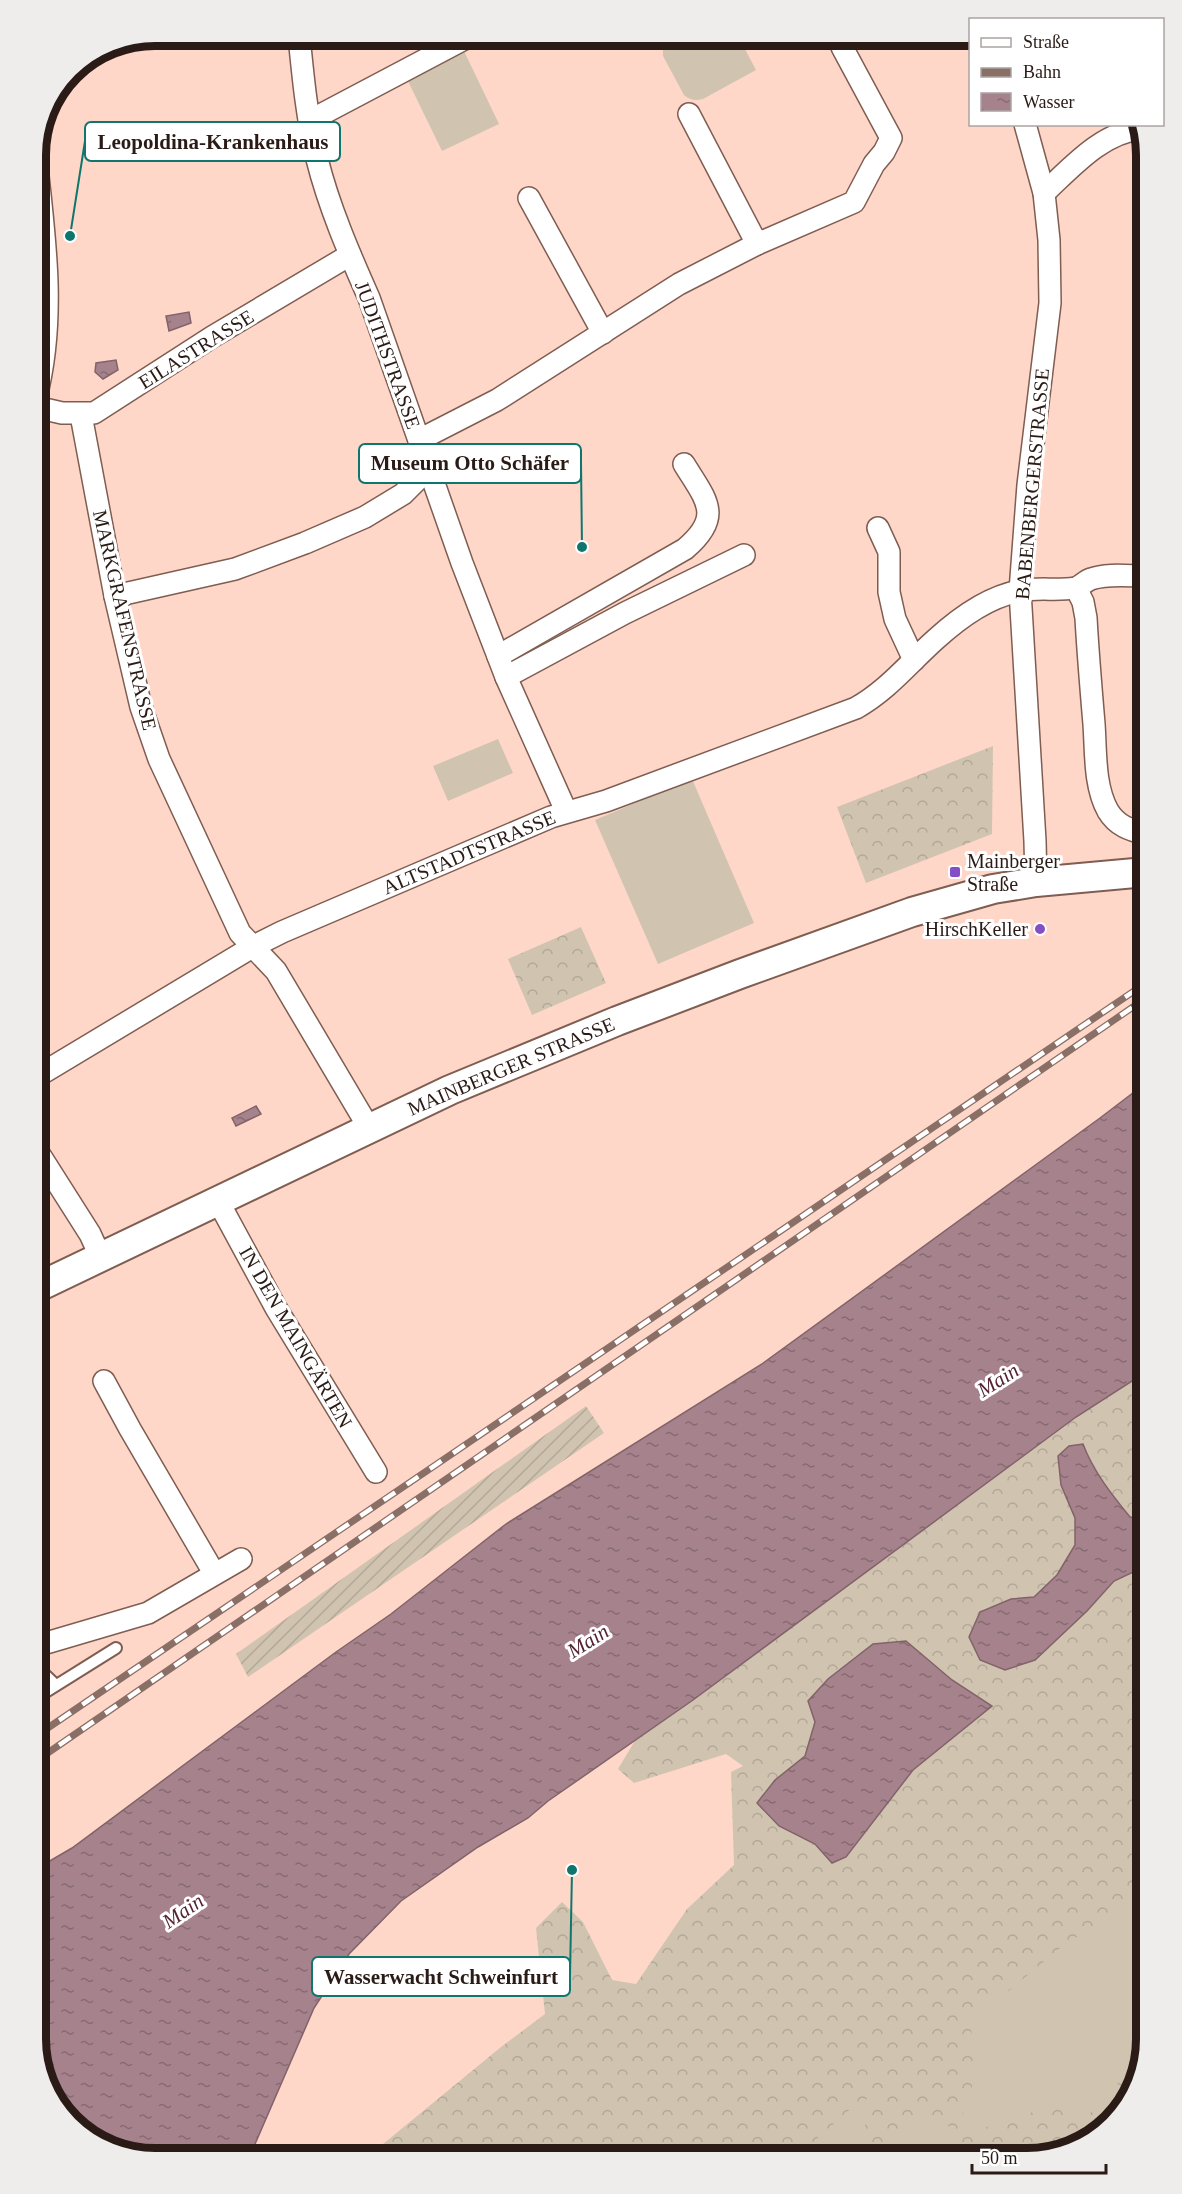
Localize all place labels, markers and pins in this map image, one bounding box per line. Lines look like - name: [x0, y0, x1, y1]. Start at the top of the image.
- callout: Leopoldina-Krankenhaus: [85, 122, 340, 161]
- callout: Museum Otto Schäfer: [359, 444, 581, 483]
- place label: Mainberger Straße: [967, 850, 1060, 895]
- marker: Mainberger Straße: [948, 865, 962, 879]
- place label: HirschKeller: [925, 918, 1028, 940]
- marker: HirschKeller: [1033, 922, 1047, 936]
- callout: Wasserwacht Schweinfurt: [312, 1957, 570, 1996]

